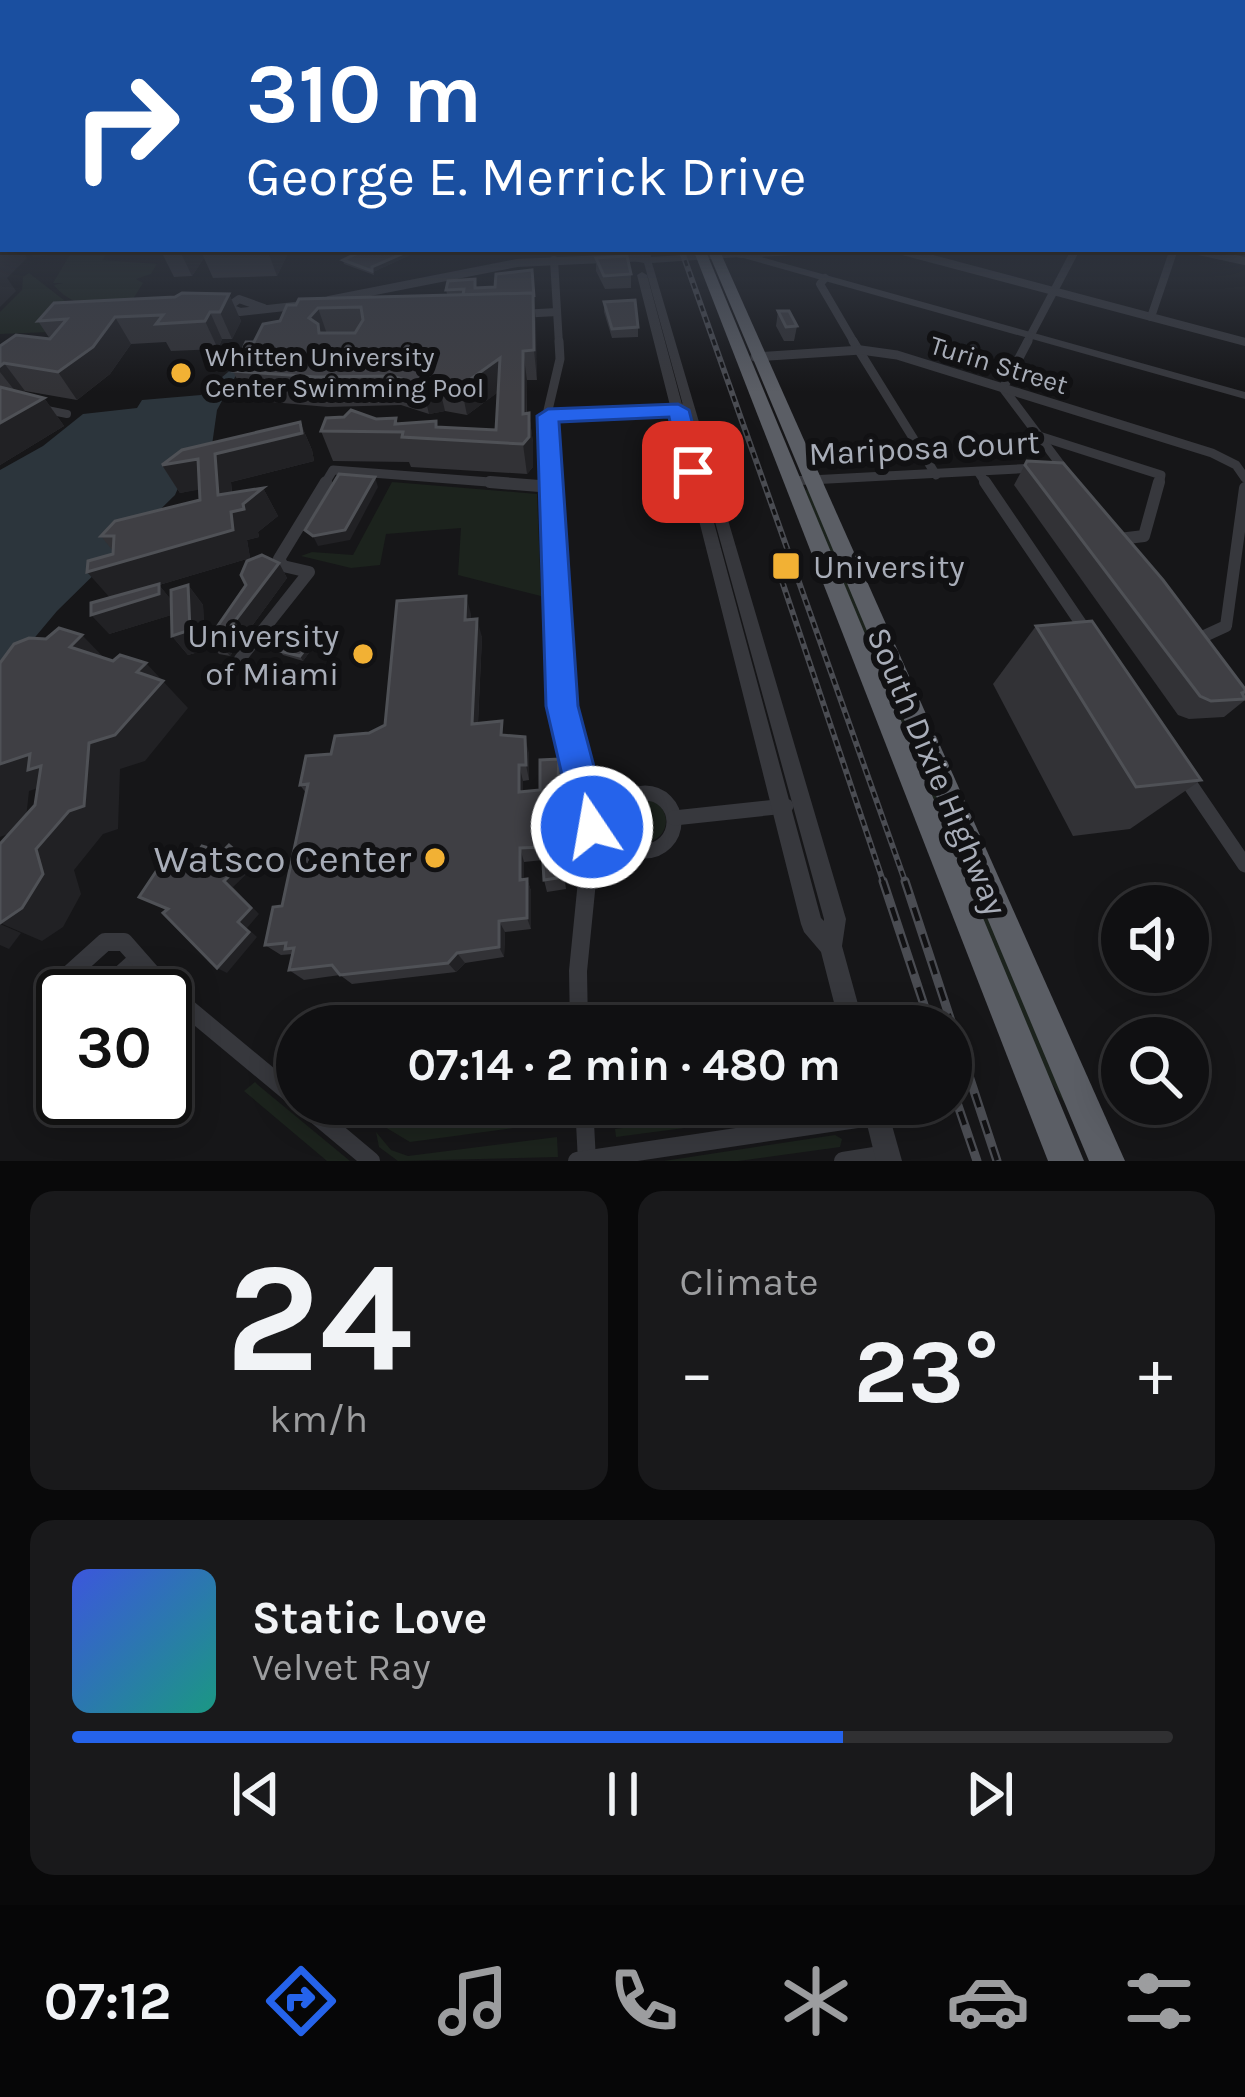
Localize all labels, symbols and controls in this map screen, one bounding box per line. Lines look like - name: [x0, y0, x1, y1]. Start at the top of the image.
- text: 310 m: [246, 45, 482, 143]
- icon: right: [48, 48, 204, 204]
- text: George E. Merrick Drive: [246, 145, 806, 209]
- street label: Turin Street: [926, 329, 1072, 401]
- place label: Whitten University Center Swimming Pool: [205, 341, 484, 404]
- marker: Whitten University Center Swimming Pool: [168, 360, 194, 386]
- pin: [642, 421, 744, 523]
- street label: Mariposa Court: [808, 423, 1040, 473]
- icon: arrive: [660, 439, 726, 505]
- place label: University: [813, 548, 965, 586]
- marker: University: [770, 550, 802, 582]
- place label: University of Miami: [187, 617, 339, 693]
- street label: South Dixie Highway: [859, 622, 1015, 921]
- marker: University of Miami: [350, 641, 376, 667]
- position arrow: [529, 764, 655, 890]
- place label: Watsco Center: [154, 836, 412, 882]
- marker: Watsco Center: [422, 845, 448, 871]
- map controls: [1101, 885, 1209, 1125]
- button: sound: [1101, 885, 1209, 993]
- speed limit sign: 30: [36, 969, 192, 1125]
- button: search: [1101, 1017, 1209, 1125]
- text: 07:14 · 2 min · 480 m: [407, 1039, 841, 1091]
- text: 24: [225, 1227, 412, 1409]
- text: Climate: [680, 1259, 819, 1305]
- text: 23°: [854, 1319, 999, 1425]
- text: −: [680, 1334, 714, 1412]
- text: +: [1138, 1334, 1173, 1412]
- text: km/h: [269, 1396, 368, 1442]
- text: Static Love: [252, 1592, 487, 1644]
- text: Velvet Ray: [252, 1644, 431, 1690]
- icon: previous: [223, 1761, 289, 1827]
- icon: pause: [590, 1761, 656, 1827]
- icon: next: [957, 1761, 1023, 1827]
- icon: directions: [259, 1959, 343, 2043]
- icon: music: [431, 1959, 515, 2043]
- icon: phone: [602, 1959, 686, 2043]
- icon: climate: [774, 1959, 858, 2043]
- icon: car: [946, 1959, 1030, 2043]
- icon: filters: [1117, 1959, 1201, 2043]
- text: 07:12: [44, 1969, 171, 2033]

